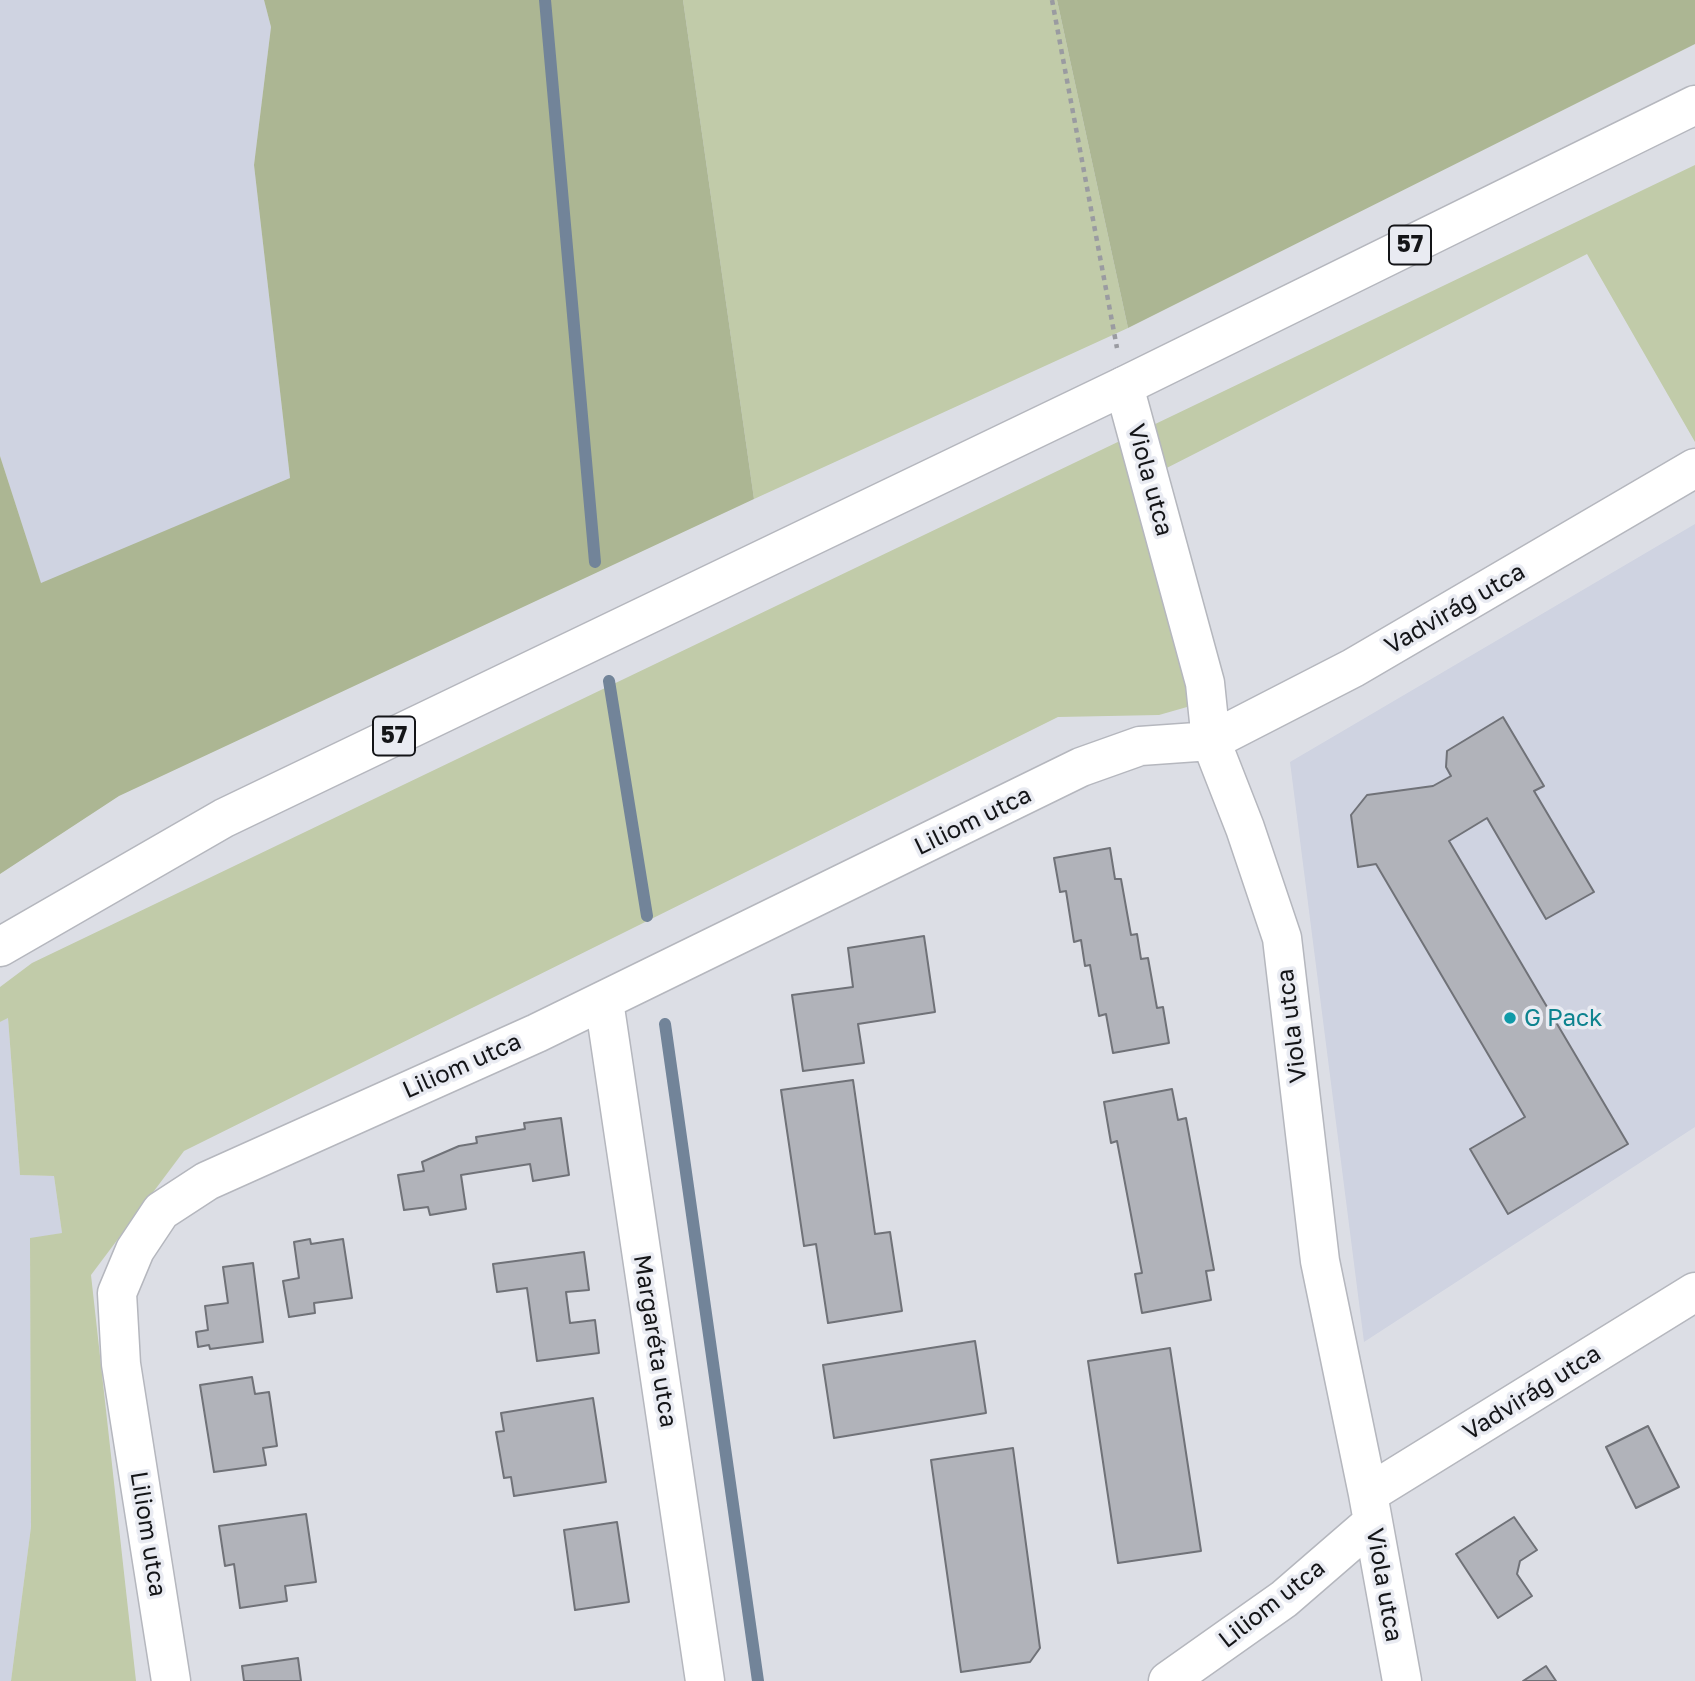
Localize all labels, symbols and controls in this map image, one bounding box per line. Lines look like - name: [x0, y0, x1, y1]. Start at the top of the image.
- road number: 57: [1389, 226, 1431, 264]
- street label: Viola utca: [1121, 421, 1179, 539]
- street label: Vadvirág utca: [1380, 557, 1530, 661]
- road number: 57: [373, 716, 415, 756]
- street label: Liliom utca: [910, 780, 1036, 862]
- street label: Viola utca: [1271, 967, 1313, 1085]
- place label: G Pack: [1524, 1004, 1603, 1032]
- marker: G Pack: [1502, 1010, 1518, 1026]
- street label: Liliom utca: [398, 1027, 526, 1105]
- street label: Margaréta utca: [627, 1253, 683, 1429]
- street label: Vadvirág utca: [1458, 1339, 1606, 1447]
- street label: Liliom utca: [124, 1469, 172, 1599]
- street label: Viola utca: [1360, 1526, 1408, 1644]
- street label: Liliom utca: [1213, 1554, 1331, 1654]

